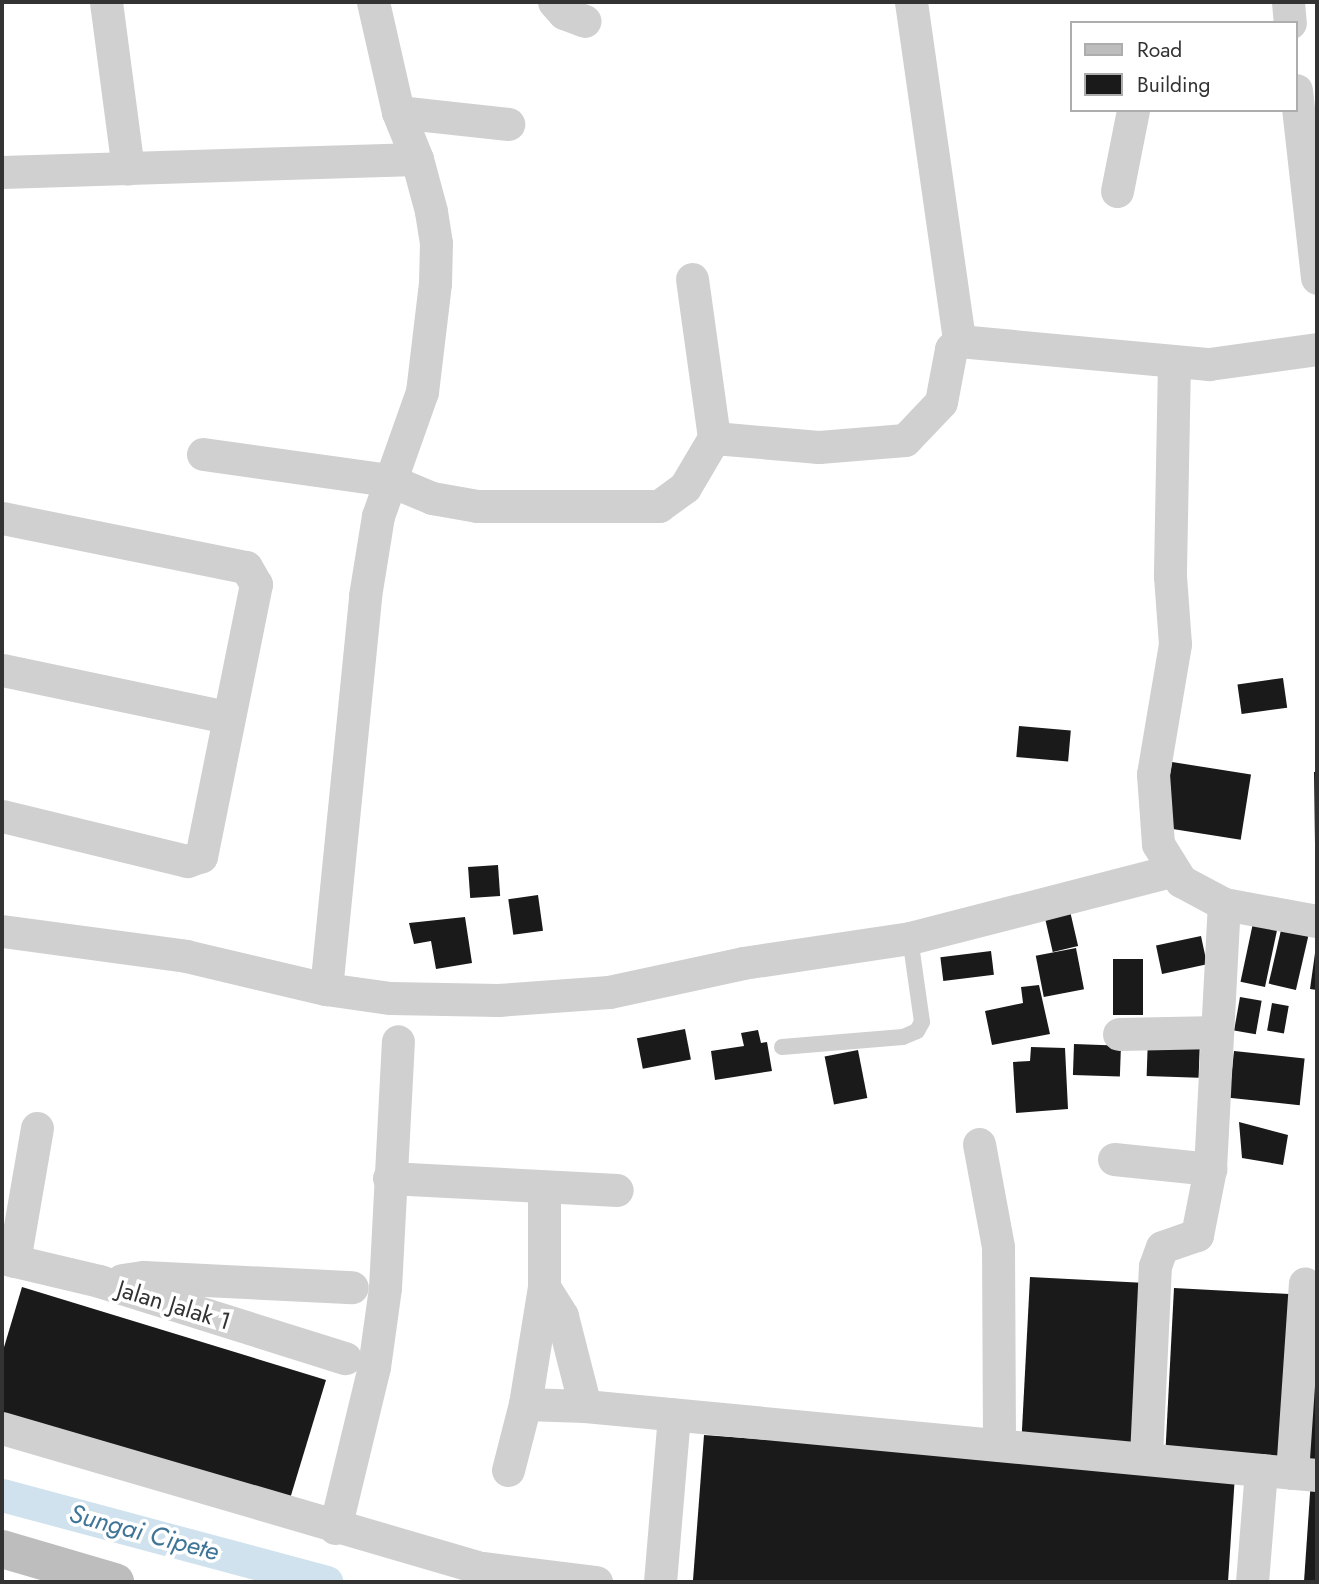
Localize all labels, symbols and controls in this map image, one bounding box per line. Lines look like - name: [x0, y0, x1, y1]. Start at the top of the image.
- legend: [1070, 21, 1298, 112]
- text: Road: [1137, 35, 1182, 65]
- text: Building: [1137, 70, 1210, 100]
- street label: Jalan Jalak 1: [114, 1274, 234, 1336]
- water label: Sungai Cipete: [66, 1498, 222, 1568]

